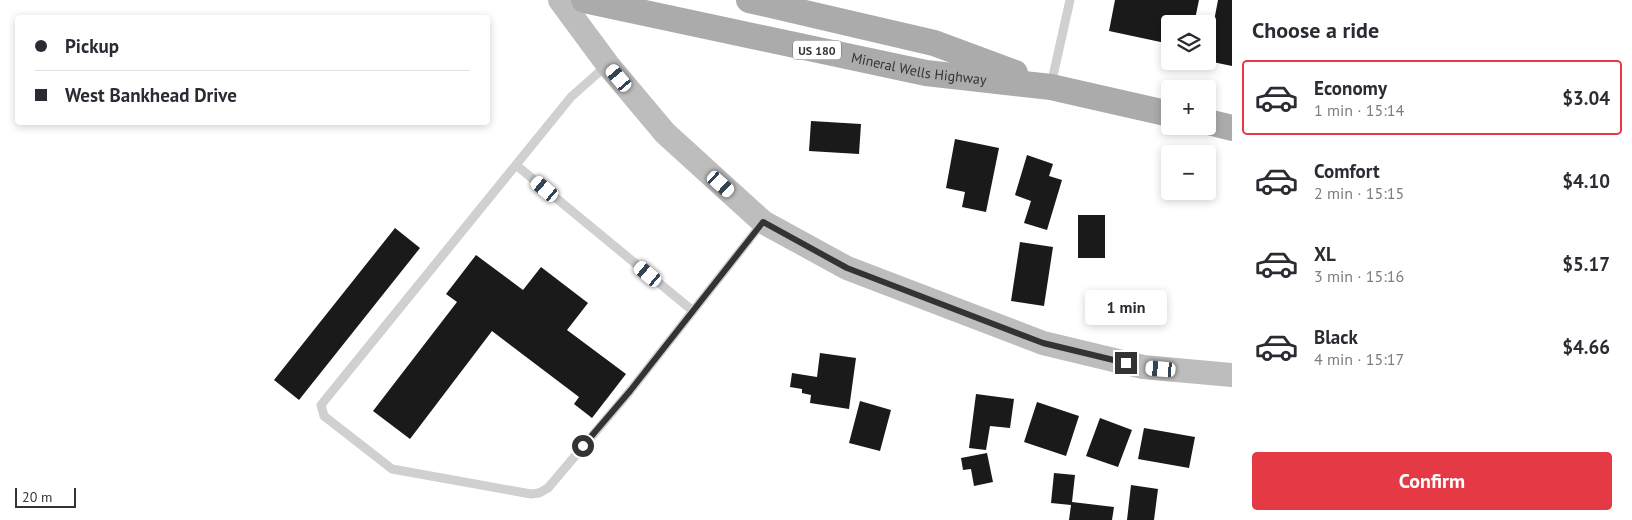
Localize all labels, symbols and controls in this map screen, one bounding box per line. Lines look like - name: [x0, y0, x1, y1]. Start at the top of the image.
- map controls: [1161, 15, 1216, 200]
- button: layers: [1161, 15, 1216, 70]
- text: Choose a ride: [1252, 16, 1379, 44]
- text: Pickup: [65, 34, 119, 58]
- road number: US 180: [793, 40, 841, 60]
- street label: Mineral Wells Highway: [850, 48, 988, 89]
- car: [603, 62, 634, 94]
- icon: car: [1254, 75, 1299, 120]
- text: Economy: [1314, 76, 1387, 100]
- button: +: [1161, 80, 1216, 135]
- text: West Bankhead Drive: [65, 83, 237, 107]
- text: $3.04: [1562, 86, 1610, 110]
- text: 1 min · 15:14: [1314, 100, 1404, 120]
- button: −: [1161, 145, 1216, 200]
- icon: car: [1254, 158, 1299, 203]
- text: Comfort: [1314, 159, 1380, 183]
- car: [704, 168, 737, 200]
- text: $4.10: [1562, 169, 1610, 193]
- car: [528, 174, 561, 204]
- text: 2 min · 15:15: [1314, 183, 1404, 203]
- icon: car: [1254, 241, 1299, 286]
- text: XL: [1314, 242, 1336, 266]
- text: $5.17: [1562, 252, 1610, 276]
- car: [631, 259, 664, 289]
- text: 3 min · 15:16: [1314, 266, 1404, 286]
- callout: 1 min: [1085, 290, 1167, 326]
- text: 1 min: [1106, 297, 1146, 317]
- icon: car: [1254, 324, 1299, 369]
- text: Black: [1314, 325, 1358, 349]
- text: $4.66: [1562, 335, 1610, 359]
- text: 4 min · 15:17: [1314, 349, 1404, 369]
- route end: [1115, 352, 1137, 374]
- car: [1145, 360, 1176, 378]
- route start: [572, 435, 594, 457]
- button: Confirm: [1252, 452, 1612, 510]
- scale bar: [15, 485, 76, 508]
- text: 20 m: [22, 488, 52, 506]

